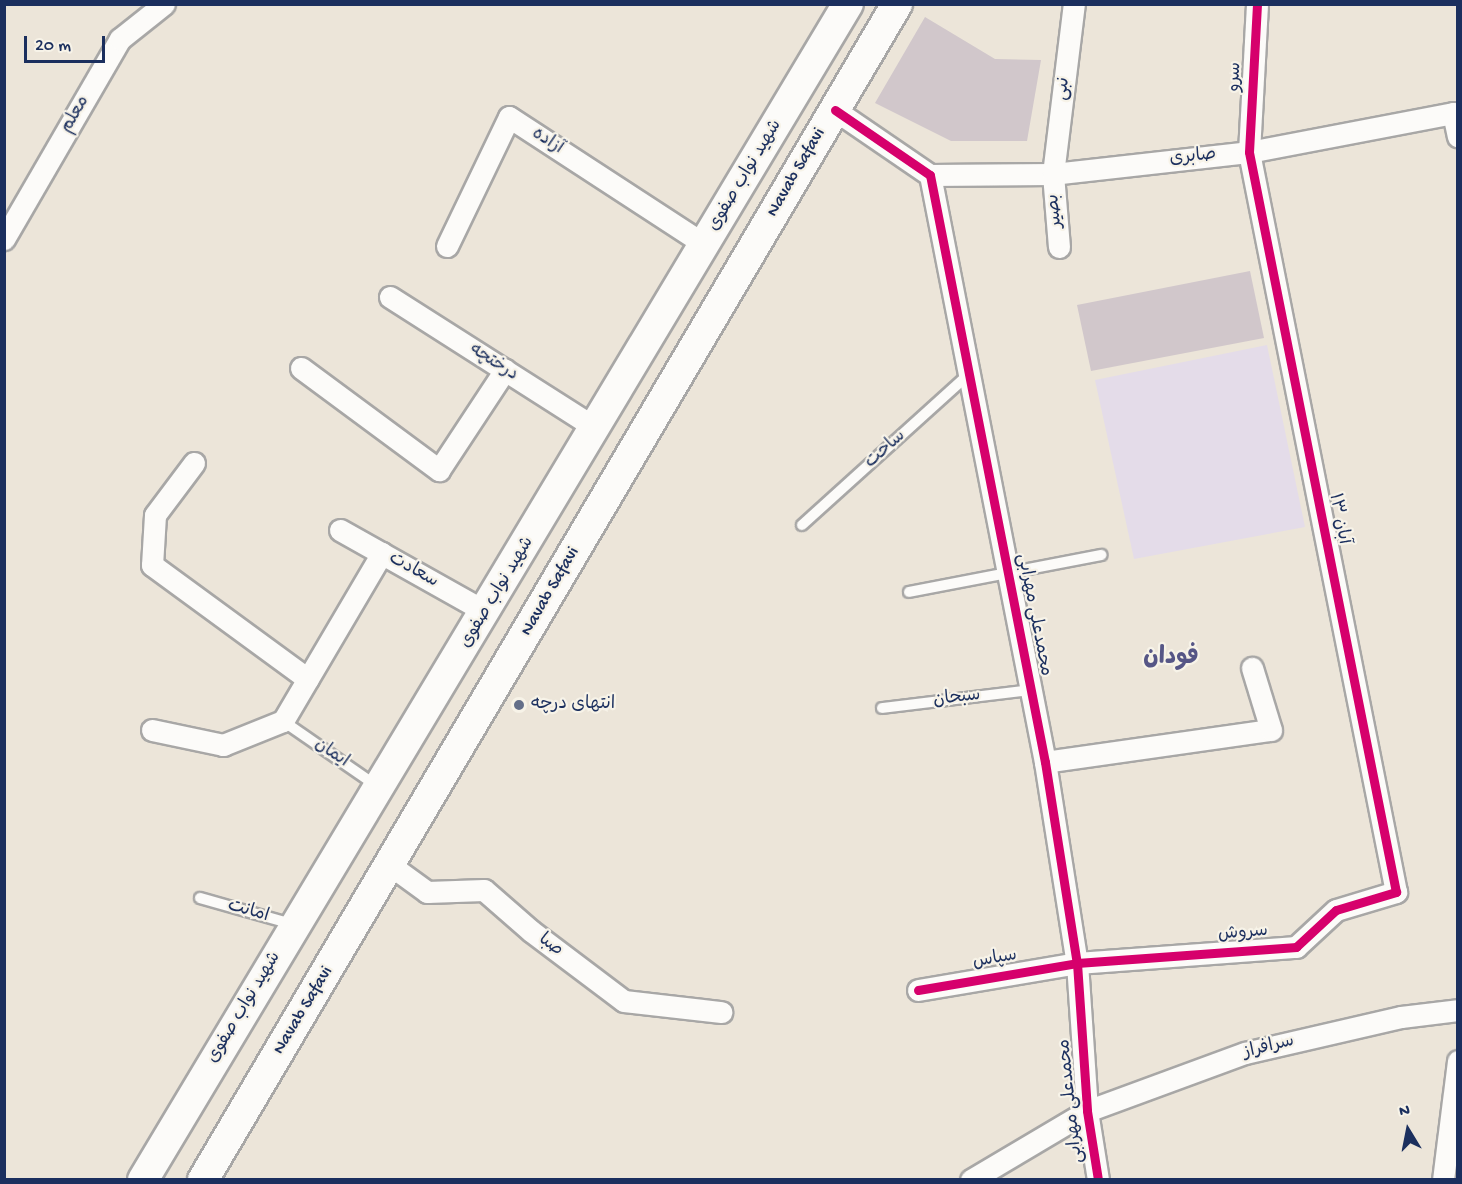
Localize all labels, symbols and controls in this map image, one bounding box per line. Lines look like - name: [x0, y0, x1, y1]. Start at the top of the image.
- scale bar: [27, 24, 108, 62]
- text: 20 m: [35, 36, 71, 57]
- street label: سرو: [1224, 62, 1248, 92]
- street label: نبی: [1052, 76, 1076, 102]
- street label: معلم: [57, 92, 95, 138]
- street label: شهید نواب صفوی: [704, 116, 788, 236]
- street label: آزاده: [527, 124, 567, 160]
- street label: Navab Safavi: [763, 125, 831, 221]
- street label: صابری: [1169, 145, 1217, 171]
- street label: بصیر: [1044, 193, 1068, 229]
- street label: درختچه: [464, 339, 522, 387]
- street label: ساحت: [861, 426, 911, 474]
- street label: ۱۳ آبان: [1322, 492, 1354, 546]
- street label: شهید نواب صفوی: [456, 533, 540, 653]
- street label: Navab Safavi: [517, 544, 585, 640]
- street label: سعادت: [384, 549, 442, 593]
- street label: محمدعلی مهرابی: [1011, 552, 1055, 678]
- district label: فودان: [1143, 645, 1199, 673]
- street label: سبحان: [932, 685, 982, 713]
- place label: انتهای درچه: [531, 694, 615, 716]
- marker: انتهای درچه: [512, 698, 526, 712]
- street label: ایمان: [310, 735, 352, 773]
- street label: امانت: [225, 896, 271, 928]
- street label: سروش: [1217, 921, 1269, 947]
- street label: صبا: [533, 930, 567, 962]
- street label: سپاس: [971, 946, 1019, 974]
- street label: شهید نواب صفوی: [203, 948, 287, 1068]
- street label: Navab Safavi: [269, 963, 339, 1059]
- street label: سرافراز: [1241, 1031, 1297, 1065]
- street label: محمدعلی مهرابی: [1055, 1038, 1089, 1164]
- north arrow: [1378, 1100, 1438, 1160]
- text: N: [1398, 1102, 1412, 1122]

